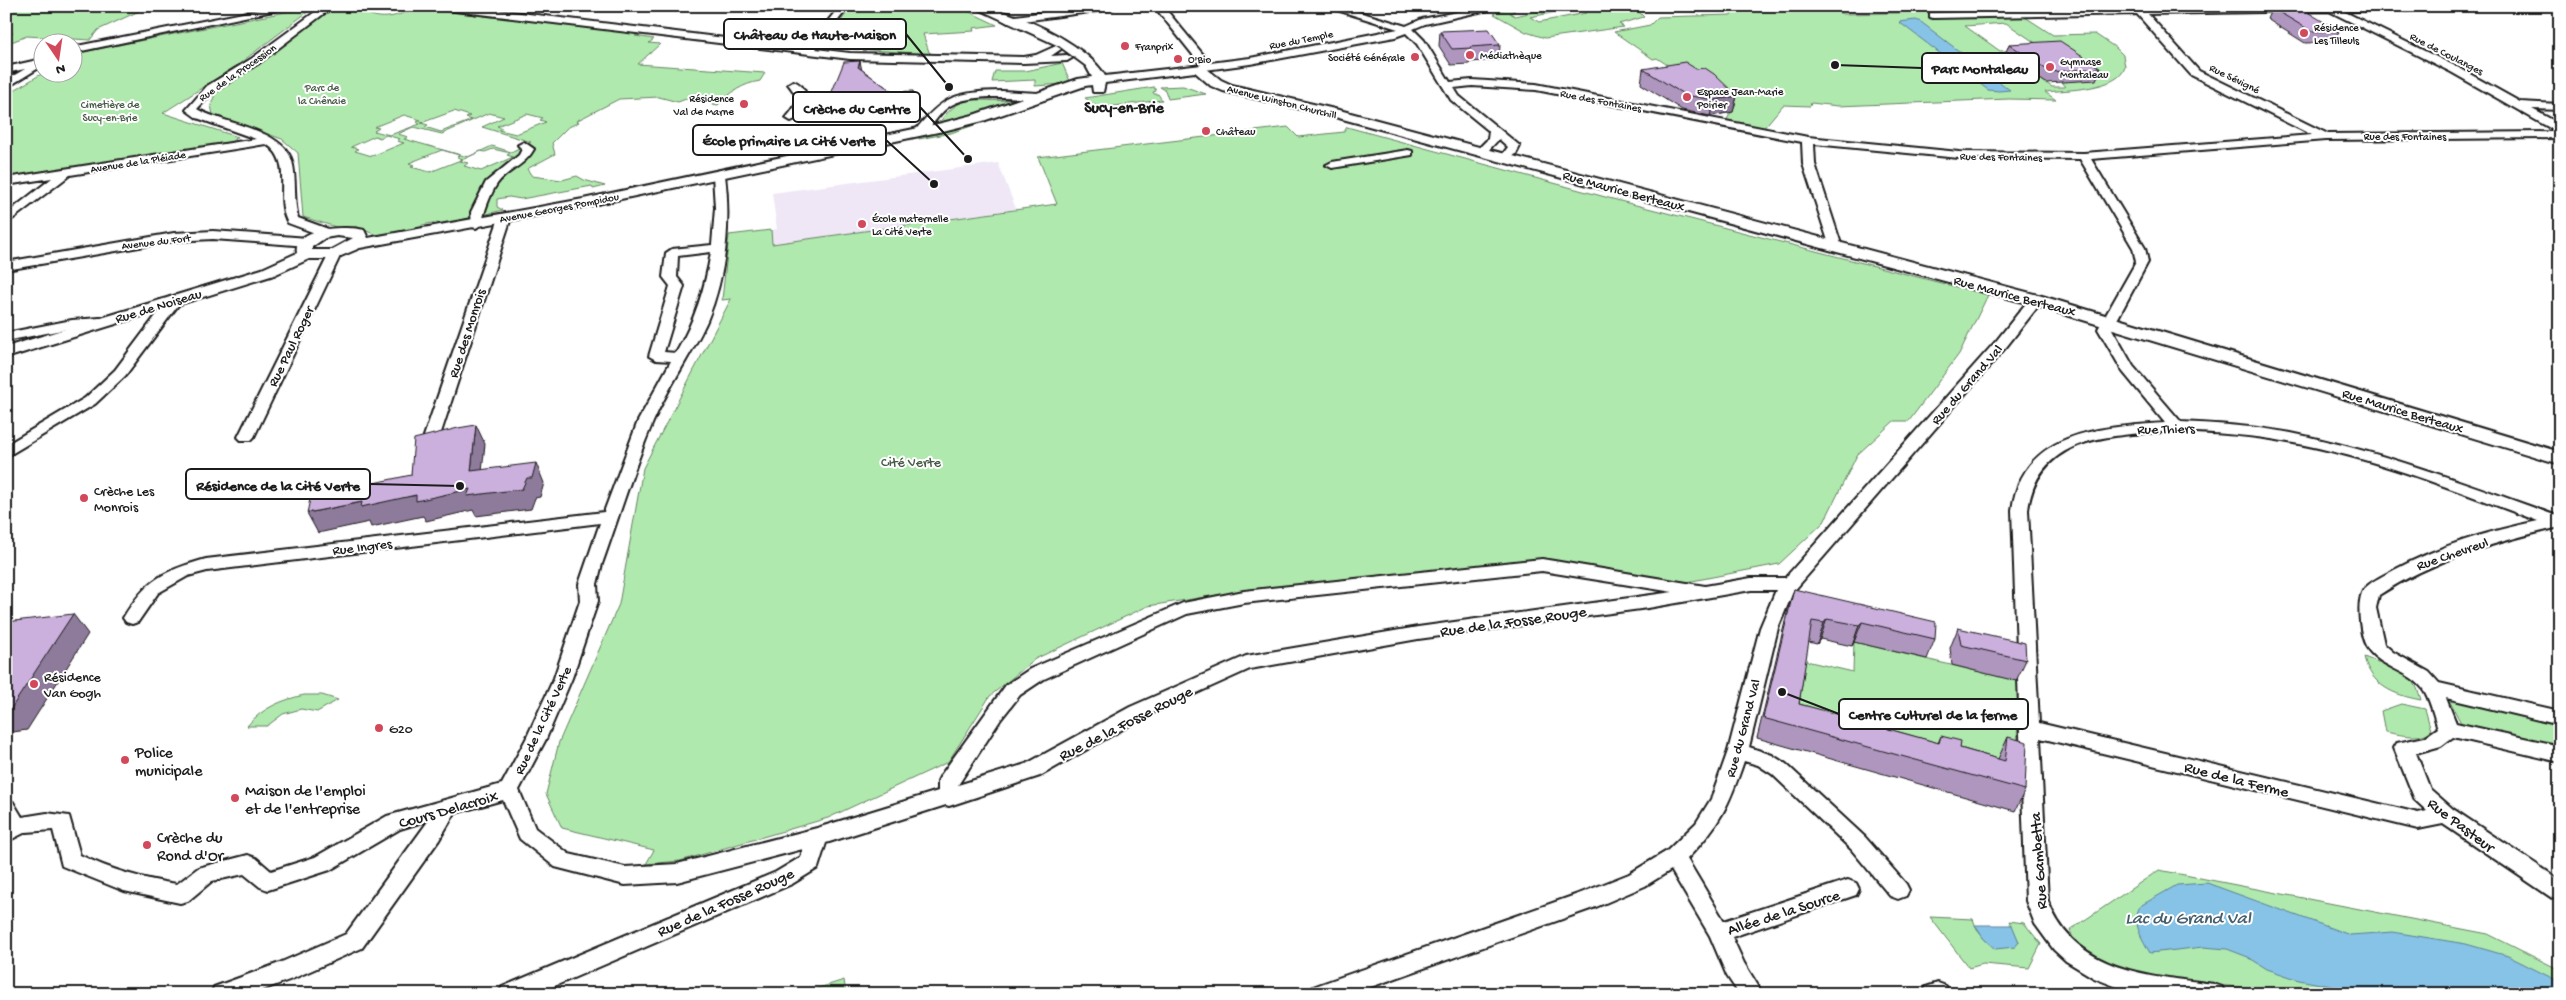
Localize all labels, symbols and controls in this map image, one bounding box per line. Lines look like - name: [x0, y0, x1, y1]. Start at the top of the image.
- callout: Château de Haute-Maison: [724, 19, 906, 49]
- place label: Résidence Les Tilleuls: [2314, 23, 2360, 48]
- text: Château de Haute-Maison: [733, 27, 897, 45]
- marker: Résidence Les Tilleuls: [2298, 27, 2310, 39]
- street label: Rue du Temple: [1269, 29, 1335, 53]
- street label: Rue de Coulanges: [2407, 31, 2486, 79]
- north arrow: [32, 32, 82, 82]
- marker: Franprix: [1119, 40, 1131, 52]
- street label: Rue de la Procession: [197, 42, 280, 105]
- place label: Franprix: [1134, 42, 1174, 54]
- marker: Médiathèque: [1464, 49, 1476, 61]
- marker: Société Générale: [1409, 51, 1421, 63]
- place label: Médiathèque: [1480, 51, 1542, 63]
- marker: O'Bio: [1172, 53, 1184, 65]
- place label: Société Générale: [1328, 53, 1405, 65]
- callout: Parc Montaleau: [1922, 53, 2039, 83]
- place label: O'Bio: [1188, 55, 1211, 67]
- place label: Gymnase Montaleau: [2060, 57, 2109, 82]
- text: N: [54, 59, 67, 78]
- text: Parc Montaleau: [1931, 61, 2029, 79]
- marker: Gymnase Montaleau: [2044, 61, 2056, 73]
- street label: Rue Sévigné: [2207, 62, 2261, 97]
- park label: Parc de la Chênaie: [298, 83, 346, 108]
- street label: Avenue Winston Churchill: [1225, 84, 1338, 123]
- place label: Espace Jean-Marie Poirier: [1696, 87, 1784, 112]
- street label: Rue des Fontaines: [1559, 88, 1643, 116]
- marker: Espace Jean-Marie Poirier: [1681, 91, 1693, 103]
- callout: Crèche du Centre: [793, 92, 920, 122]
- place label: Résidence Val de Marne: [672, 94, 734, 119]
- marker: Résidence Val de Marne: [738, 98, 750, 110]
- park label: Cimetière de Sucy-en-Brie: [81, 100, 140, 125]
- district label: Sucy-en-Brie: [1084, 100, 1165, 119]
- text: Crèche du Centre: [802, 101, 912, 119]
- callout: École primaire La Cité Verte: [693, 125, 886, 155]
- marker: Château: [1200, 125, 1212, 137]
- place label: Château: [1216, 127, 1255, 139]
- street label: Rue des Fontaines: [2364, 132, 2447, 144]
- text: École primaire La Cité Verte: [702, 133, 877, 151]
- street label: Avenue de la Pléiade: [90, 149, 187, 176]
- street label: Rue des Fontaines: [1960, 151, 2043, 165]
- street label: Rue Maurice Berteaux: [1560, 168, 1687, 217]
- street label: Avenue Georges Pompidou: [499, 192, 620, 226]
- place label: École maternelle La Cité Verte: [872, 213, 949, 239]
- marker: École maternelle La Cité Verte: [856, 218, 868, 230]
- street label: Avenue du Fort: [121, 233, 193, 253]
- street label: Rue Maurice Berteaux: [1951, 273, 2078, 322]
- street label: Rue de Noiseau: [114, 286, 204, 329]
- street label: Rue des Monrois: [446, 286, 491, 380]
- street label: Rue Paul Roger: [265, 303, 320, 390]
- street label: Rue du Grand Val: [1928, 342, 2007, 429]
- street label: Rue Maurice Berteaux: [2340, 386, 2466, 439]
- street label: Rue Thiers: [2137, 421, 2196, 440]
- park label: Cité Verte: [881, 455, 942, 472]
- callout: Résidence de la Cité Verte: [186, 469, 370, 499]
- text: Résidence de la Cité Verte: [195, 478, 361, 496]
- place label: Crèche Les Monrois: [94, 484, 155, 517]
- marker: Crèche Les Monrois: [78, 492, 90, 504]
- street label: Rue Chevreul: [2415, 535, 2491, 576]
- street label: Rue Ingres: [332, 536, 394, 561]
- street label: Rue de la Fosse Rouge: [1439, 604, 1589, 643]
- street label: Rue de la Cité Verte: [512, 664, 577, 778]
- place label: Résidence Van Gogh: [43, 670, 102, 703]
- marker: Résidence Van Gogh: [28, 678, 40, 690]
- street label: Rue du Grand Val: [1723, 678, 1766, 780]
- street label: Rue de la Fosse Rouge: [1057, 683, 1197, 767]
- callout: Centre Culturel de la ferme: [1839, 699, 2028, 729]
- text: Centre Culturel de la ferme: [1848, 707, 2019, 725]
- marker: G20: [373, 722, 385, 734]
- place label: G20: [389, 722, 413, 739]
- place label: Police municipale: [134, 745, 203, 782]
- marker: Police municipale: [119, 754, 131, 766]
- street label: Rue de la Ferme: [2182, 759, 2291, 804]
- place label: Maison de l'emploi et de l'entreprise: [245, 783, 366, 820]
- street label: Cours Delacroix: [397, 788, 501, 835]
- marker: Maison de l'emploi et de l'entreprise: [229, 792, 241, 804]
- street label: Rue Pasteur: [2422, 795, 2498, 859]
- street label: Rue Gambetta: [2028, 811, 2053, 910]
- place label: Crèche du Rond d'Or: [157, 830, 225, 867]
- marker: Crèche du Rond d'Or: [141, 839, 153, 851]
- street label: Rue de la Fosse Rouge: [655, 865, 798, 943]
- street label: Allée de la Source: [1726, 887, 1843, 941]
- water label: Lac du Grand Val: [2125, 909, 2252, 930]

